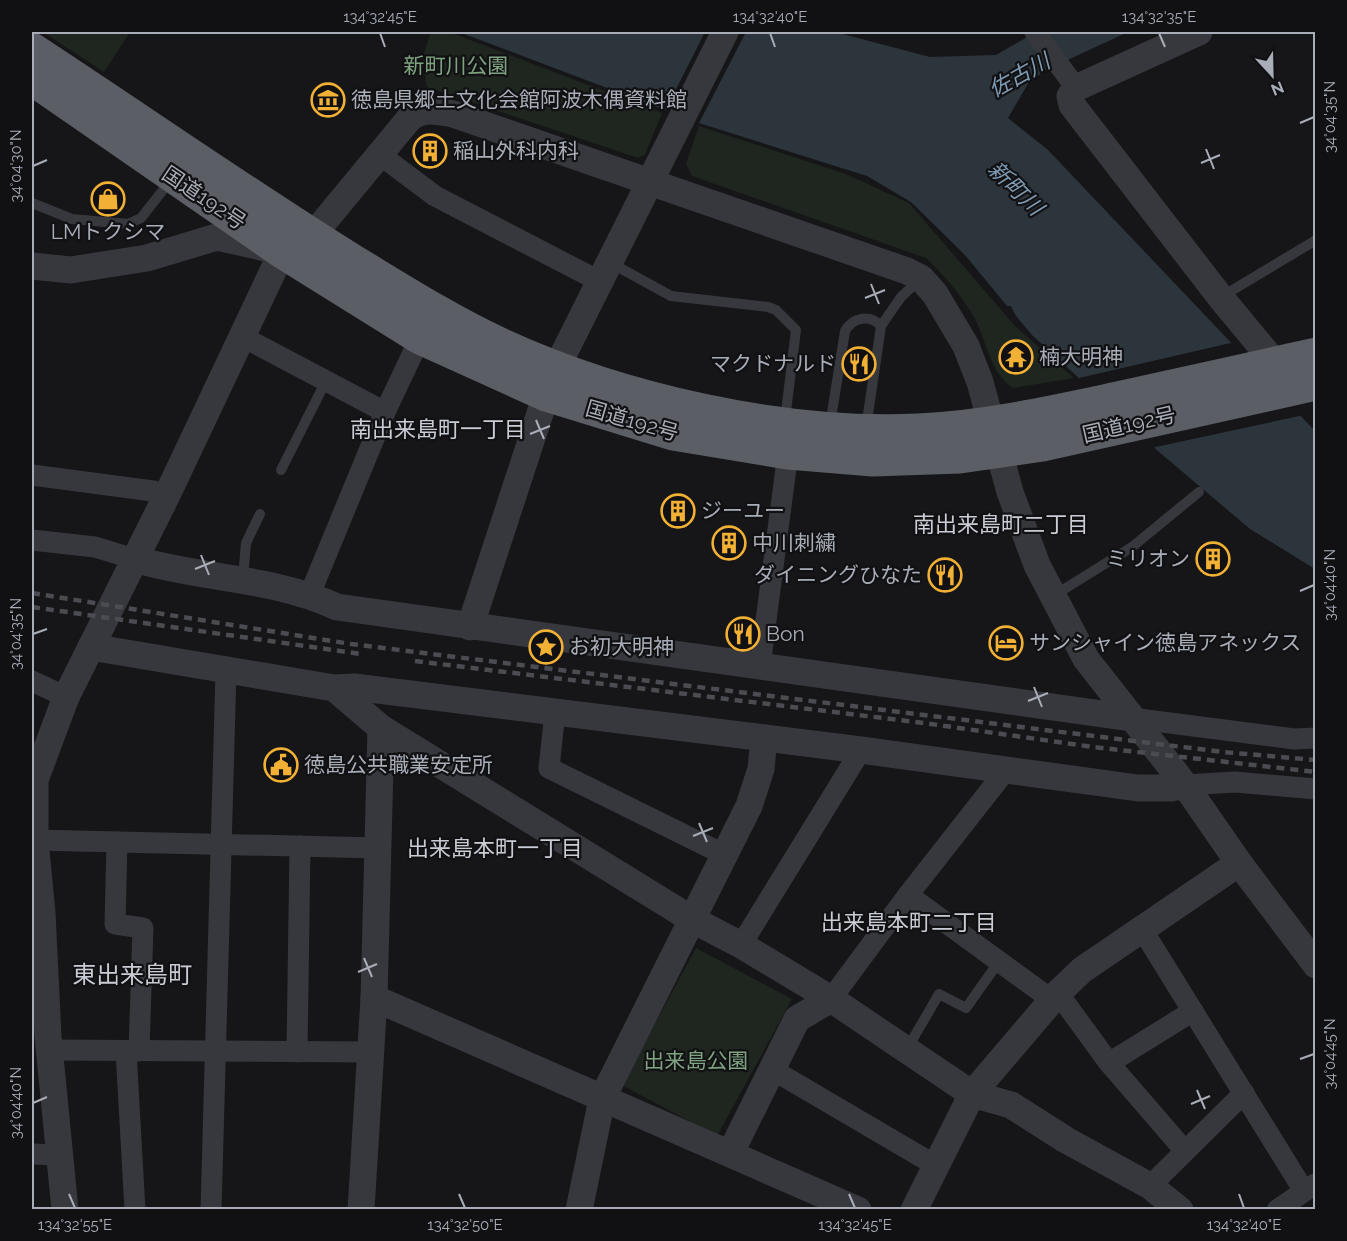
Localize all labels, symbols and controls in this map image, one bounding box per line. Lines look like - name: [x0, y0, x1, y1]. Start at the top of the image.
- text: 134°32'45"E: [343, 8, 417, 26]
- text: 134°32'40"E: [733, 8, 807, 26]
- text: 134°32'35"E: [1122, 8, 1196, 26]
- north arrow: [1242, 45, 1302, 105]
- water label: 佐古川: [984, 47, 1056, 102]
- park label: 新町川公園: [404, 53, 509, 78]
- text: N: [1268, 77, 1287, 100]
- text: 34°04'35"N: [1321, 81, 1339, 153]
- museum icon: 徳島県郷土文化会館阿波木偶資料館: [310, 82, 346, 118]
- place label: 徳島県郷土文化会館阿波木偶資料館: [351, 87, 687, 112]
- text: 34°04'30"N: [7, 130, 25, 203]
- building icon: 稲山外科内科: [412, 133, 448, 169]
- place label: 稲山外科内科: [453, 138, 579, 163]
- water label: 新町川: [983, 156, 1050, 222]
- street label: 国道192号: [158, 161, 251, 235]
- shop icon: LMトクシマ: [90, 181, 126, 217]
- place label: LMトクシマ: [51, 219, 165, 244]
- temple icon: 楠大明神: [998, 339, 1034, 375]
- place label: 楠大明神: [1039, 344, 1123, 369]
- restaurant icon: マクドナルド: [841, 346, 877, 382]
- place label: マクドナルド: [710, 351, 836, 376]
- street label: 国道192号: [583, 395, 681, 446]
- street label: 国道192号: [1080, 402, 1178, 447]
- district label: 南出来島町一丁目: [350, 416, 526, 442]
- building icon: ジーユー: [660, 493, 696, 529]
- place label: ジーユー: [701, 498, 785, 523]
- district label: 南出来島町二丁目: [913, 511, 1089, 537]
- building icon: 中川刺繍: [711, 525, 747, 561]
- place label: 中川刺繍: [752, 530, 836, 555]
- building icon: ミリオン: [1195, 541, 1231, 577]
- place label: ミリオン: [1106, 546, 1190, 571]
- text: 34°04'40"N: [1321, 549, 1339, 621]
- restaurant icon: ダイニングひなた: [927, 557, 963, 593]
- place label: ダイニングひなた: [754, 562, 922, 587]
- text: 34°04'35"N: [7, 598, 25, 670]
- restaurant icon: Bon: [725, 616, 761, 652]
- place label: Bon: [766, 621, 805, 646]
- hotel icon: サンシャイン徳島アネックス: [988, 625, 1024, 661]
- place icon: お初大明神: [528, 629, 564, 665]
- place label: サンシャイン徳島アネックス: [1029, 630, 1301, 655]
- place label: お初大明神: [569, 634, 674, 659]
- public building icon: 徳島公共職業安定所: [263, 747, 299, 783]
- place label: 徳島公共職業安定所: [304, 752, 493, 777]
- district label: 出来島本町一丁目: [407, 835, 583, 861]
- district label: 出来島本町二丁目: [821, 909, 997, 935]
- district label: 東出来島町: [72, 960, 192, 989]
- text: 34°04'45"N: [1321, 1018, 1339, 1090]
- park label: 出来島公園: [644, 1048, 749, 1073]
- text: 34°04'40"N: [7, 1067, 25, 1139]
- text: 134°32'55"E: [38, 1216, 112, 1234]
- text: 134°32'50"E: [427, 1216, 503, 1234]
- text: 134°32'45"E: [818, 1216, 892, 1234]
- text: 134°32'40"E: [1207, 1216, 1281, 1234]

